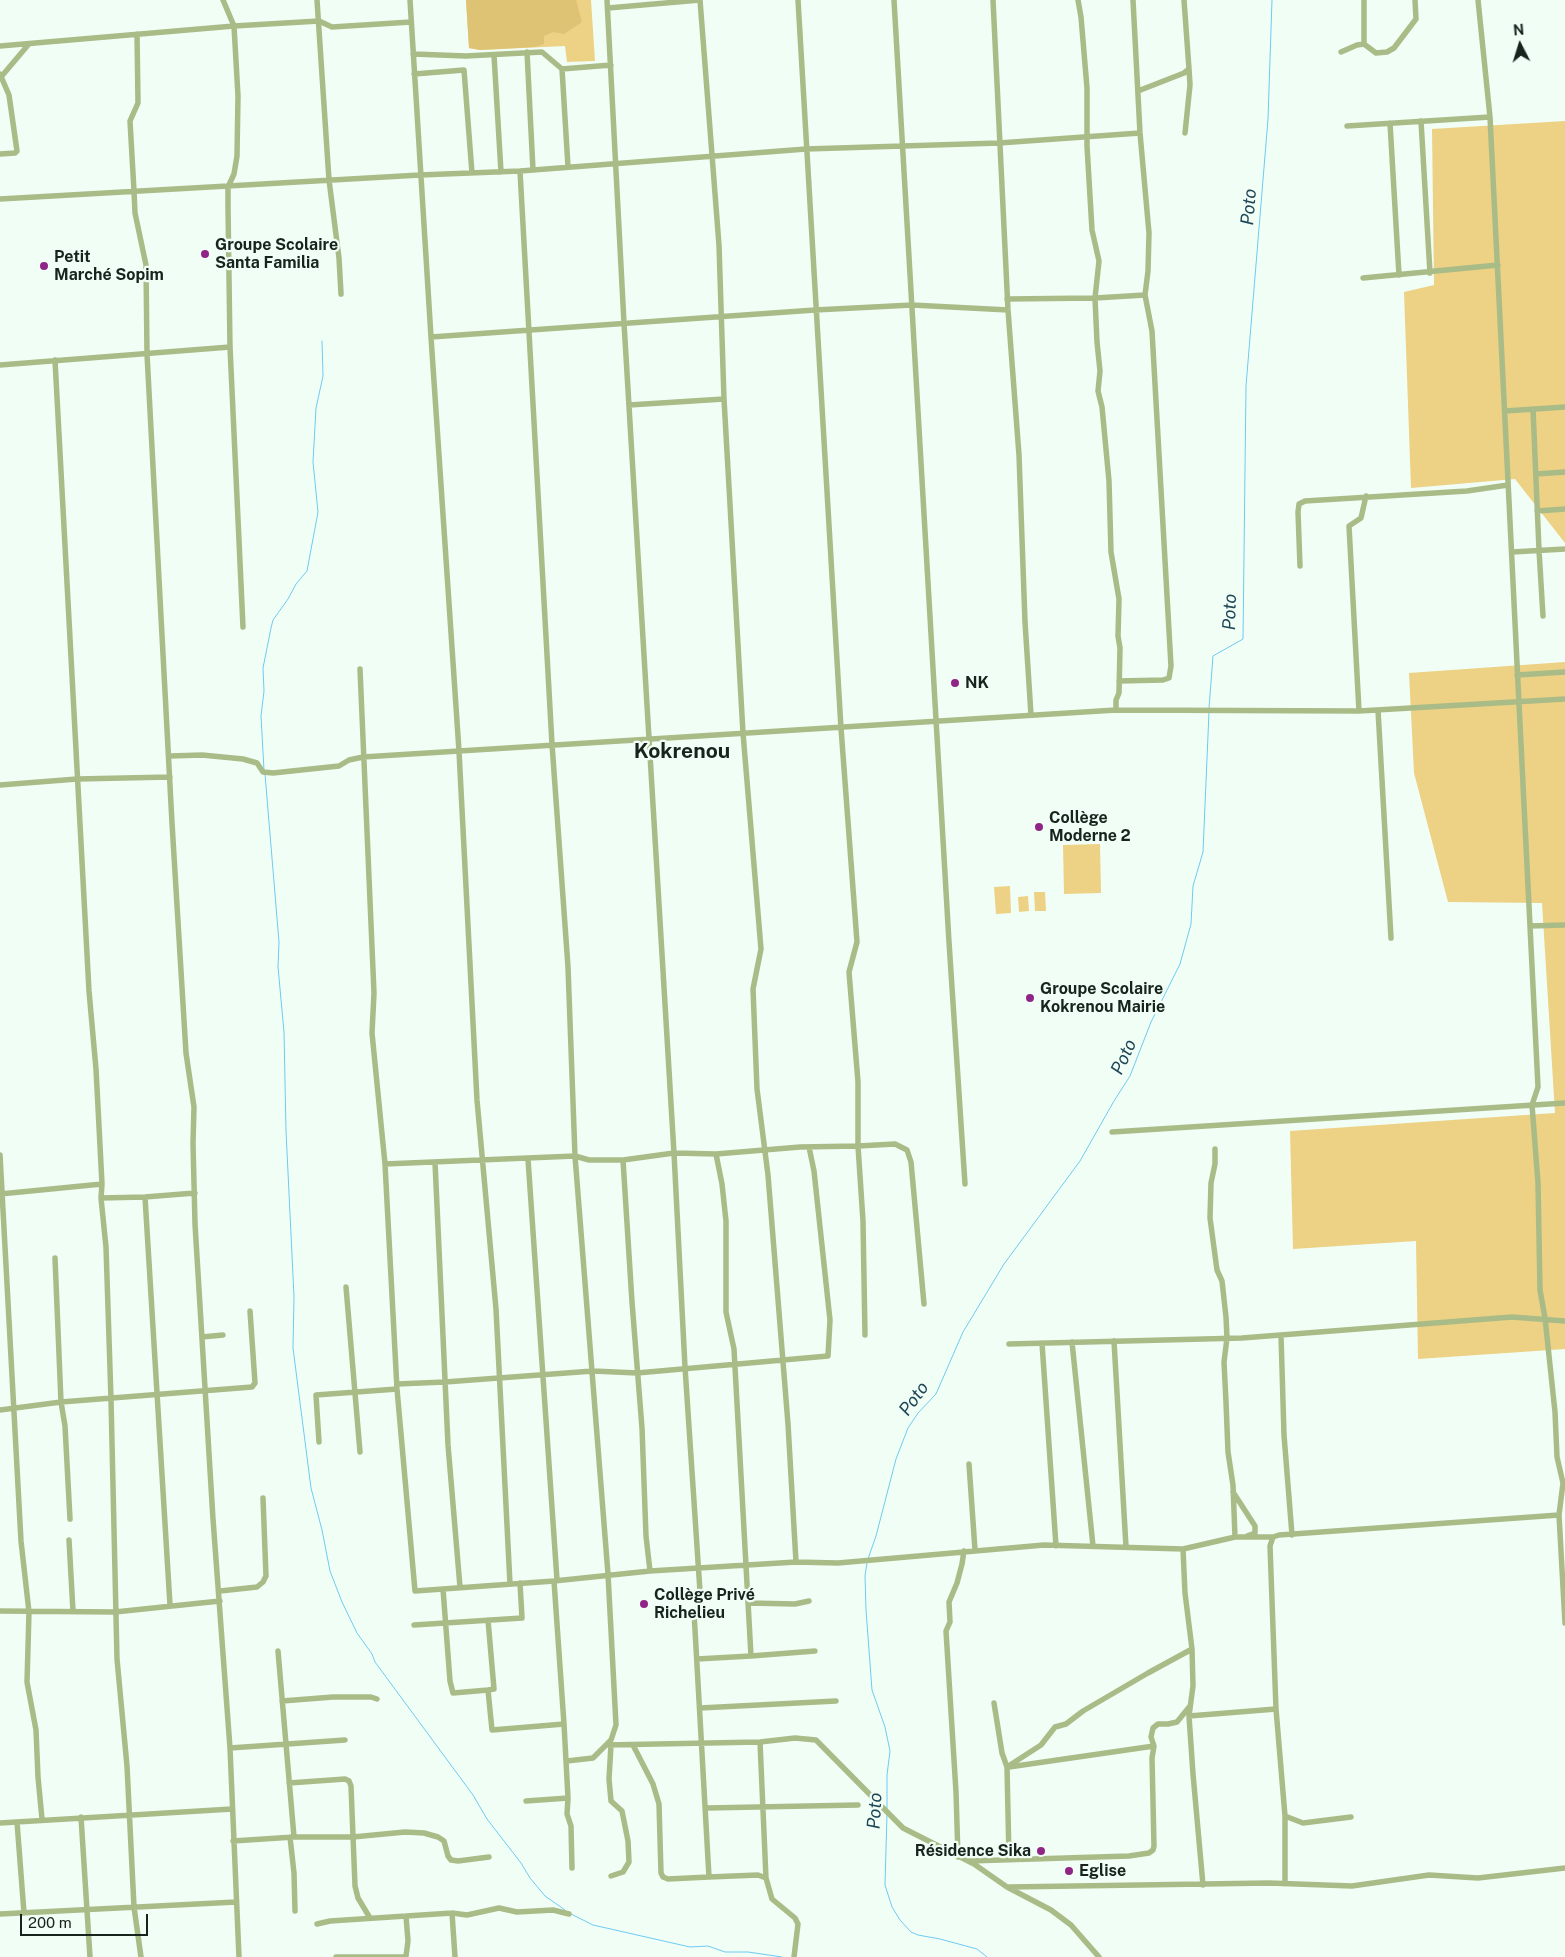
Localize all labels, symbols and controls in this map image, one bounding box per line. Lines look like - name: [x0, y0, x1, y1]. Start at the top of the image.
- north arrow: [1495, 20, 1545, 70]
- text: N: [1513, 22, 1525, 39]
- water label: Poto: [1237, 188, 1261, 226]
- place label: Groupe Scolaire Santa Familia: [215, 235, 338, 273]
- place label: Petit Marché Sopim: [54, 247, 164, 285]
- marker: Groupe Scolaire Santa Familia: [199, 248, 211, 260]
- marker: Petit Marché Sopim: [38, 260, 50, 272]
- water label: Poto: [1219, 593, 1241, 631]
- place label: NK: [965, 673, 989, 693]
- marker: NK: [949, 677, 961, 689]
- district label: Kokrenou: [634, 739, 730, 765]
- place label: Collège Moderne 2: [1049, 808, 1131, 846]
- marker: Collège Moderne 2: [1033, 821, 1045, 833]
- place label: Groupe Scolaire Kokrenou Mairie: [1040, 979, 1165, 1017]
- marker: Groupe Scolaire Kokrenou Mairie: [1024, 992, 1036, 1004]
- water label: Poto: [1106, 1036, 1142, 1078]
- water label: Poto: [895, 1378, 933, 1420]
- place label: Collège Privé Richelieu: [654, 1585, 755, 1623]
- marker: Collège Privé Richelieu: [638, 1598, 650, 1610]
- water label: Poto: [863, 1792, 887, 1830]
- place label: Résidence Sika: [915, 1841, 1031, 1861]
- marker: Résidence Sika: [1035, 1845, 1047, 1857]
- place label: Eglise: [1079, 1861, 1126, 1881]
- marker: Eglise: [1063, 1865, 1075, 1877]
- scale bar: [22, 1904, 150, 1936]
- text: 200 m: [28, 1914, 72, 1931]

